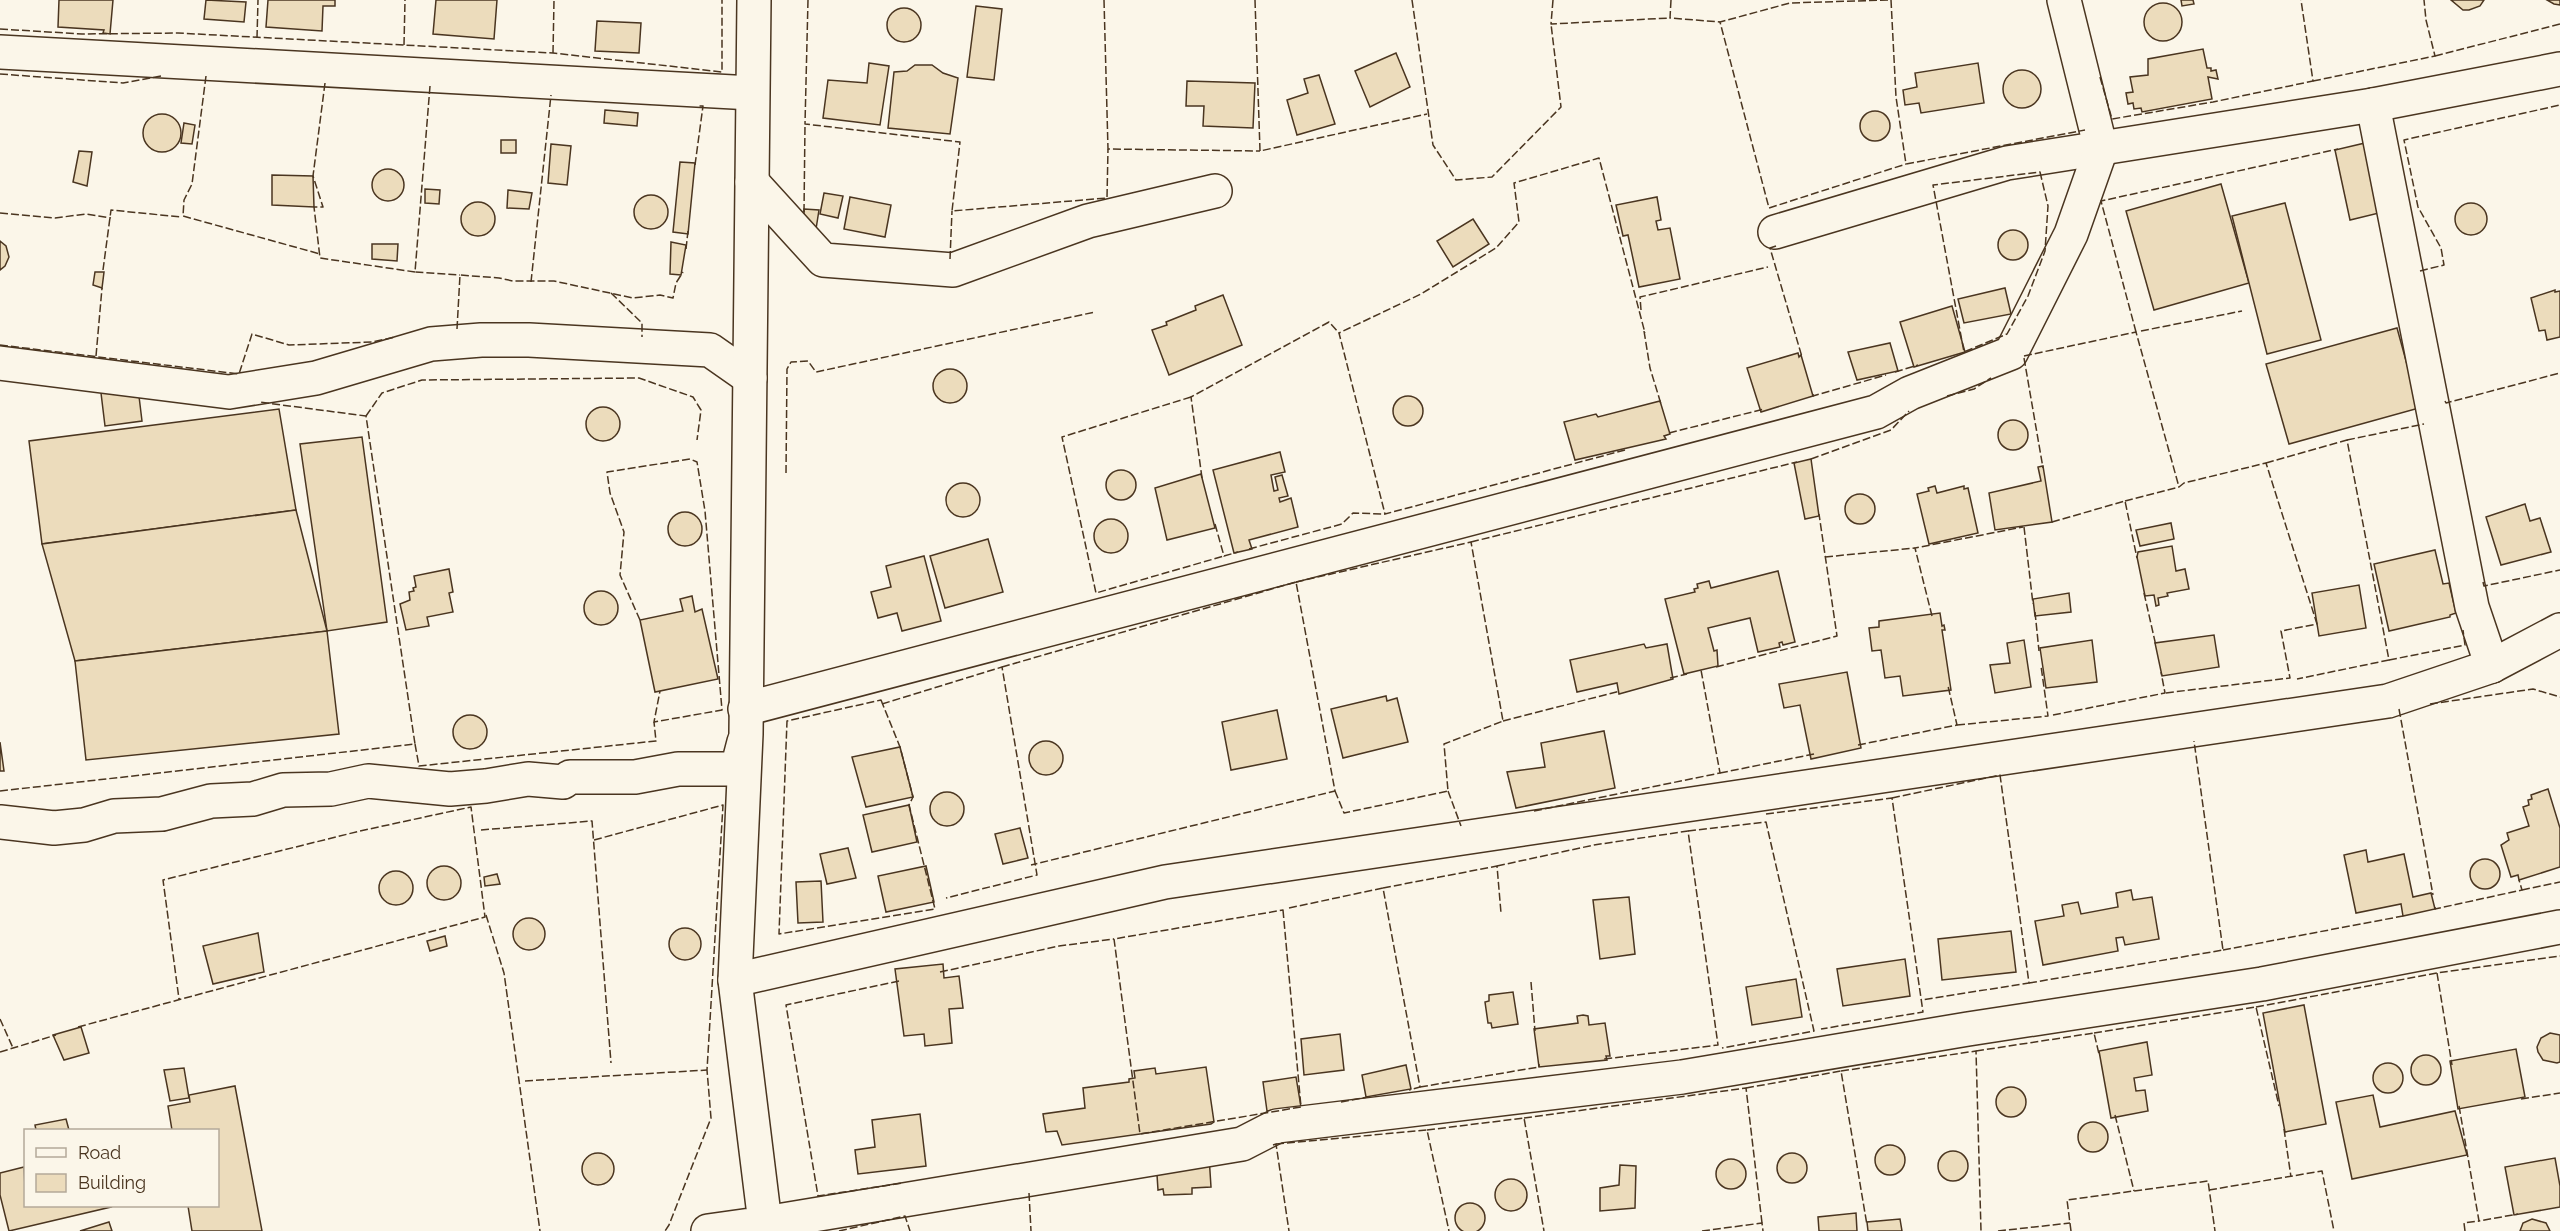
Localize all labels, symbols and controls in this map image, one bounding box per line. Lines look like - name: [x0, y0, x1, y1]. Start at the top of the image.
- legend: [24, 1129, 219, 1207]
- text: Road: [78, 1142, 121, 1163]
- text: Building: [78, 1172, 146, 1193]

